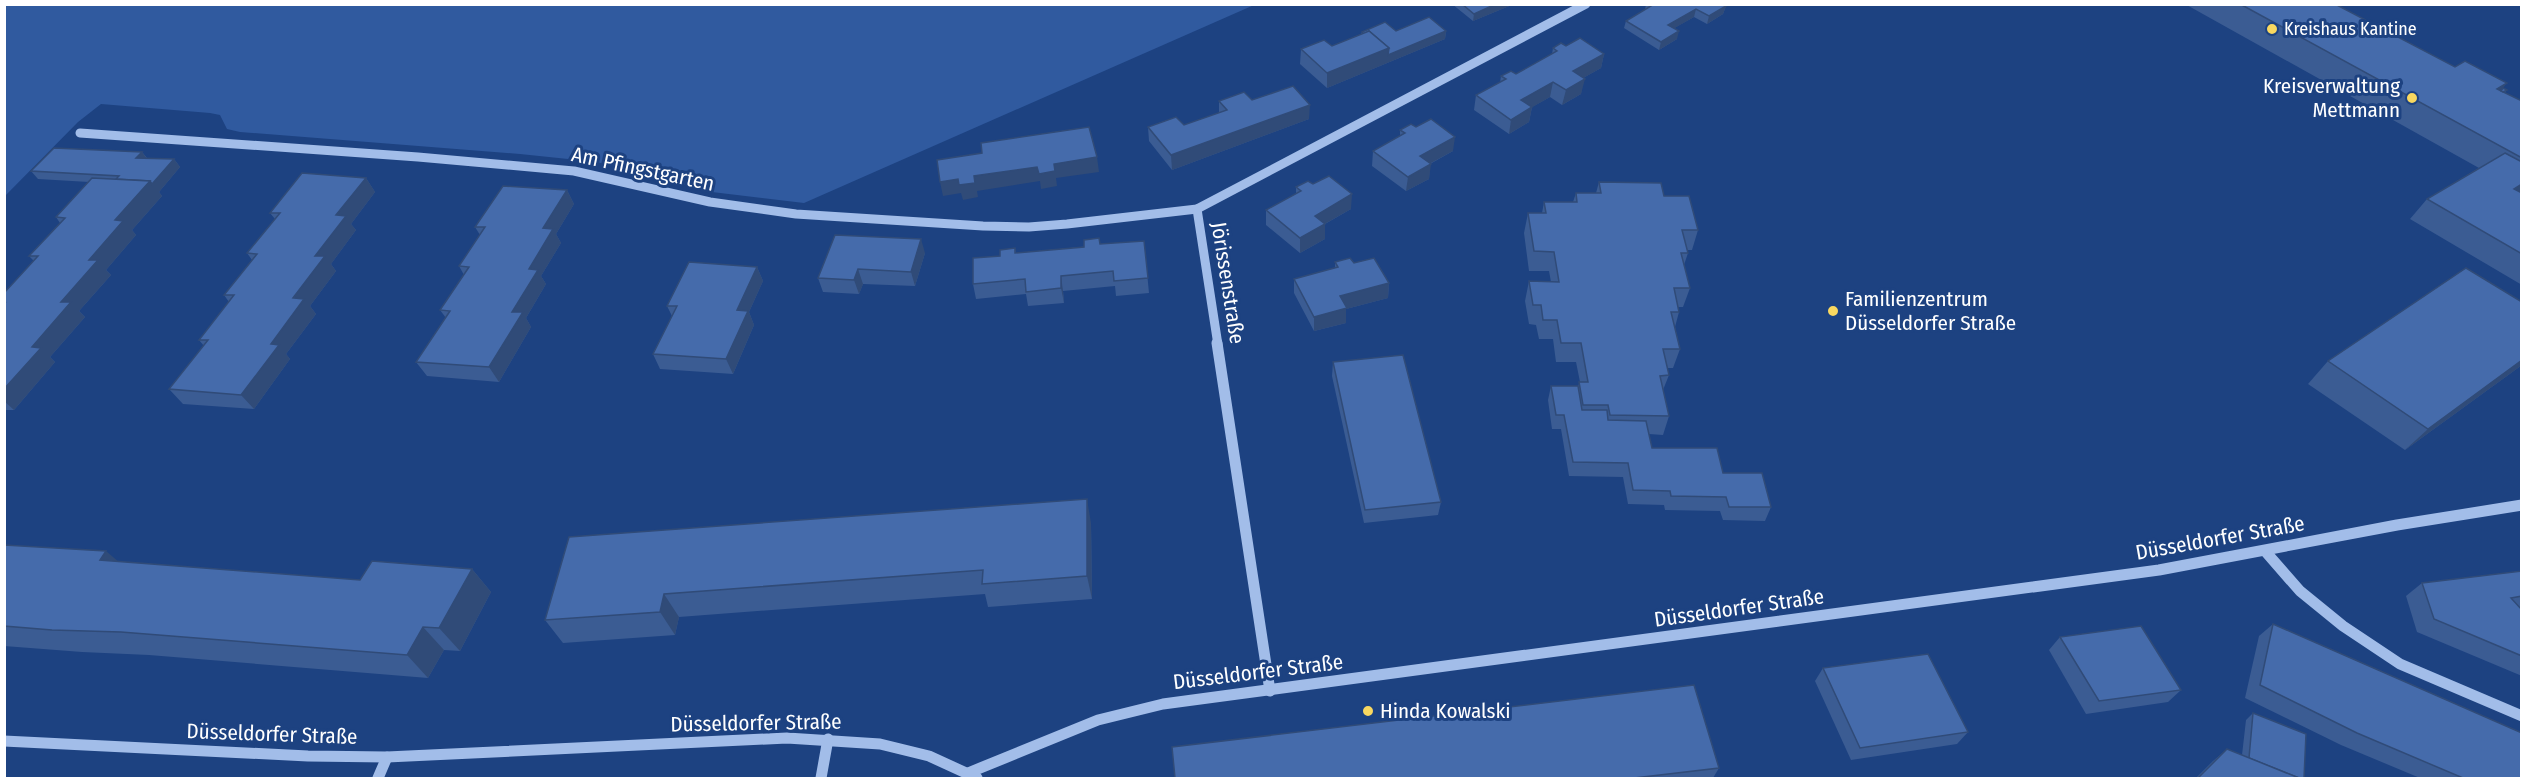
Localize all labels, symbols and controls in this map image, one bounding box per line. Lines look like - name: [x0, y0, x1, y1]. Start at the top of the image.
- place label: Kreishaus Kantine: [2284, 18, 2417, 40]
- marker: Kreishaus Kantine: [2265, 22, 2279, 36]
- place label: Kreisverwaltung Mettmann: [2263, 73, 2400, 123]
- marker: Kreisverwaltung Mettmann: [2405, 91, 2419, 105]
- street label: Am Pfingstgarten: [569, 141, 717, 197]
- street label: Jörissenstraße: [1206, 220, 1250, 346]
- place label: Familienzentrum Düsseldorfer Straße: [1845, 286, 2016, 336]
- marker: Familienzentrum Düsseldorfer Straße: [1826, 304, 1840, 318]
- street label: Düsseldorfer Straße: [2134, 510, 2306, 566]
- street label: Düsseldorfer Straße: [1652, 583, 1826, 633]
- street label: Düsseldorfer Straße: [1172, 649, 1344, 695]
- place label: Hinda Kowalski: [1380, 698, 1511, 724]
- marker: Hinda Kowalski: [1361, 704, 1375, 718]
- street label: Düsseldorfer Straße: [670, 709, 842, 737]
- street label: Düsseldorfer Straße: [186, 718, 358, 750]

